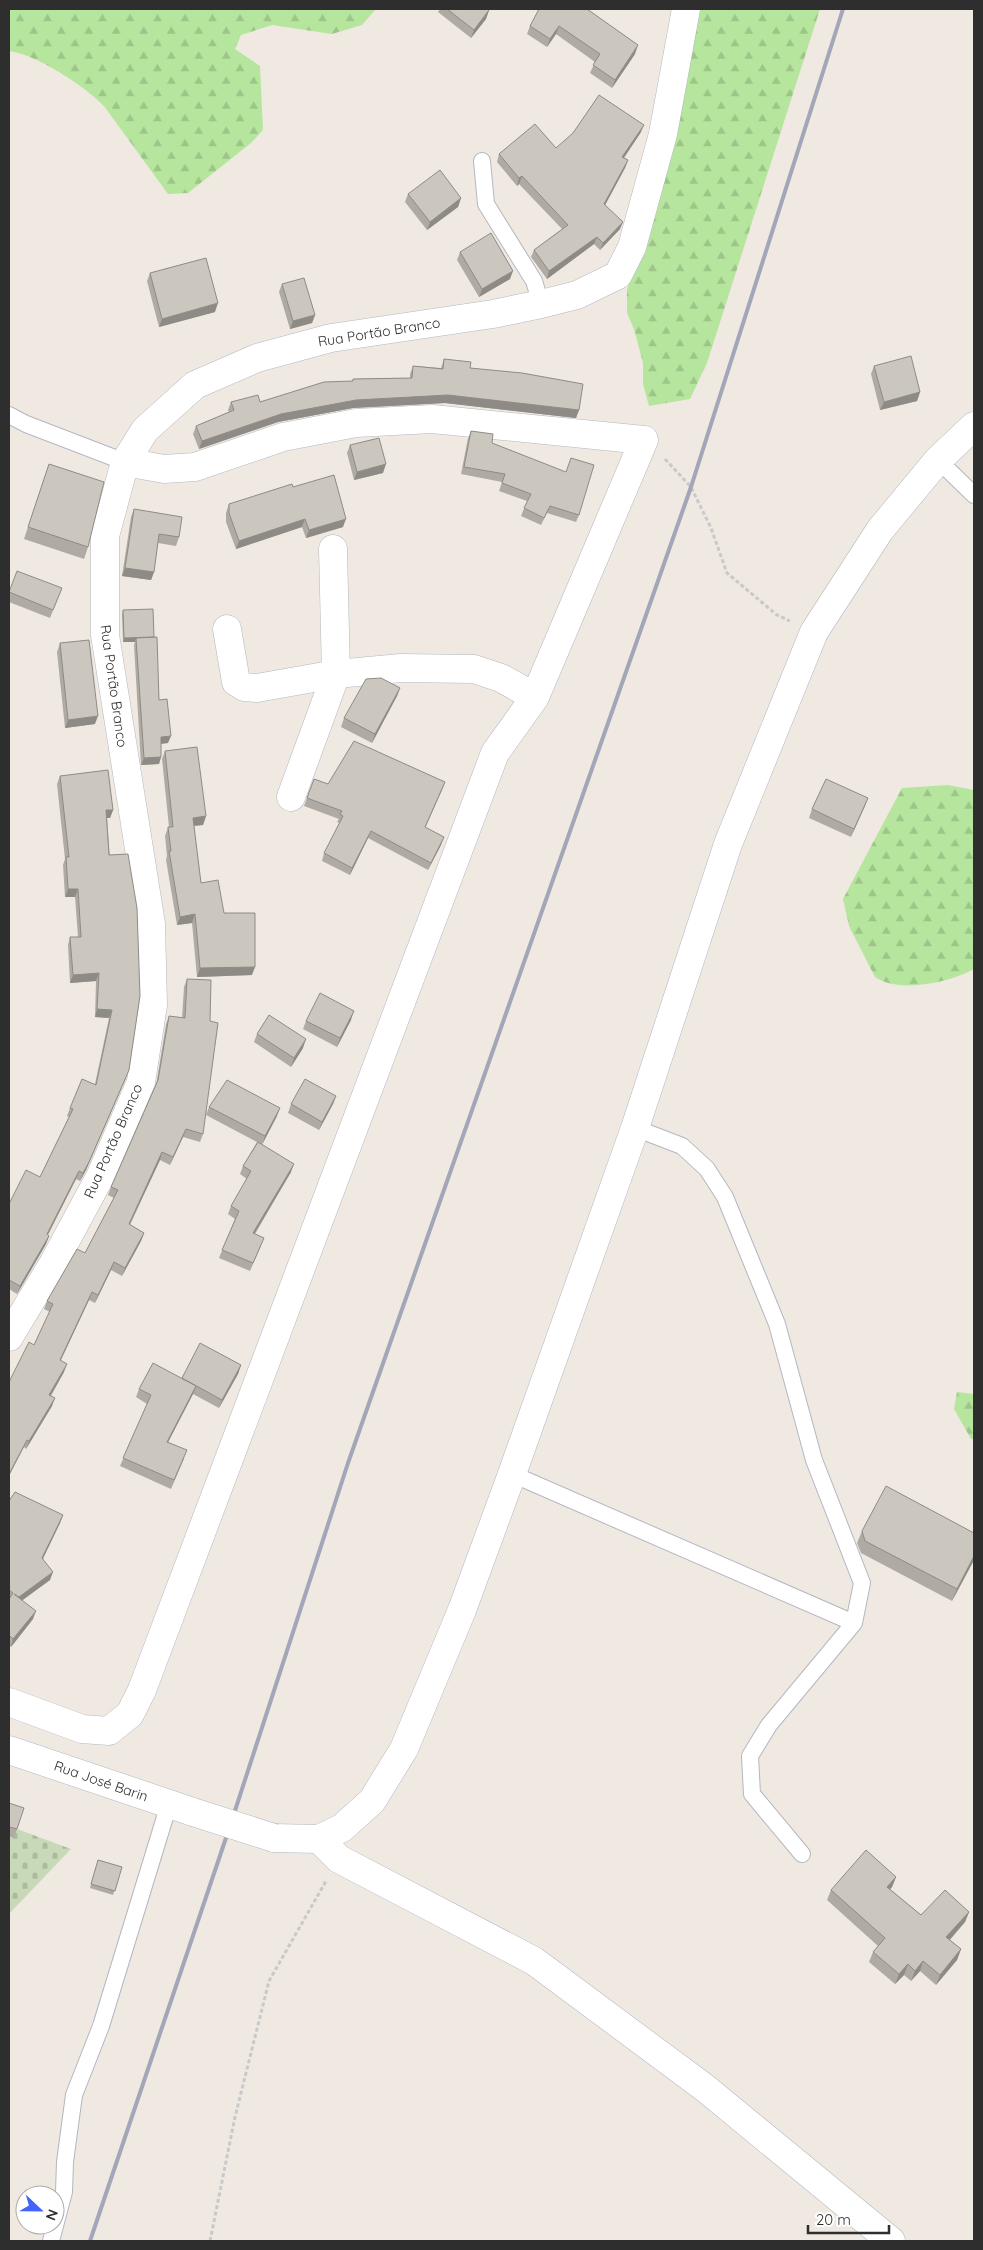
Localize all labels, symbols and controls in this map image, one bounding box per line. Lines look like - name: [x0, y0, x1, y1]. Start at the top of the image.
- street label: Rua Portão Branco: [317, 313, 441, 351]
- street label: Rua Portão Branco: [96, 623, 132, 749]
- street label: Rua Portão Branco: [80, 1081, 146, 1201]
- street label: Rua José Barin: [52, 1756, 150, 1806]
- north arrow: [15, 2185, 65, 2235]
- scale bar: [808, 2202, 889, 2234]
- text: N: [42, 2207, 62, 2223]
- text: 20 m: [816, 2210, 851, 2229]

